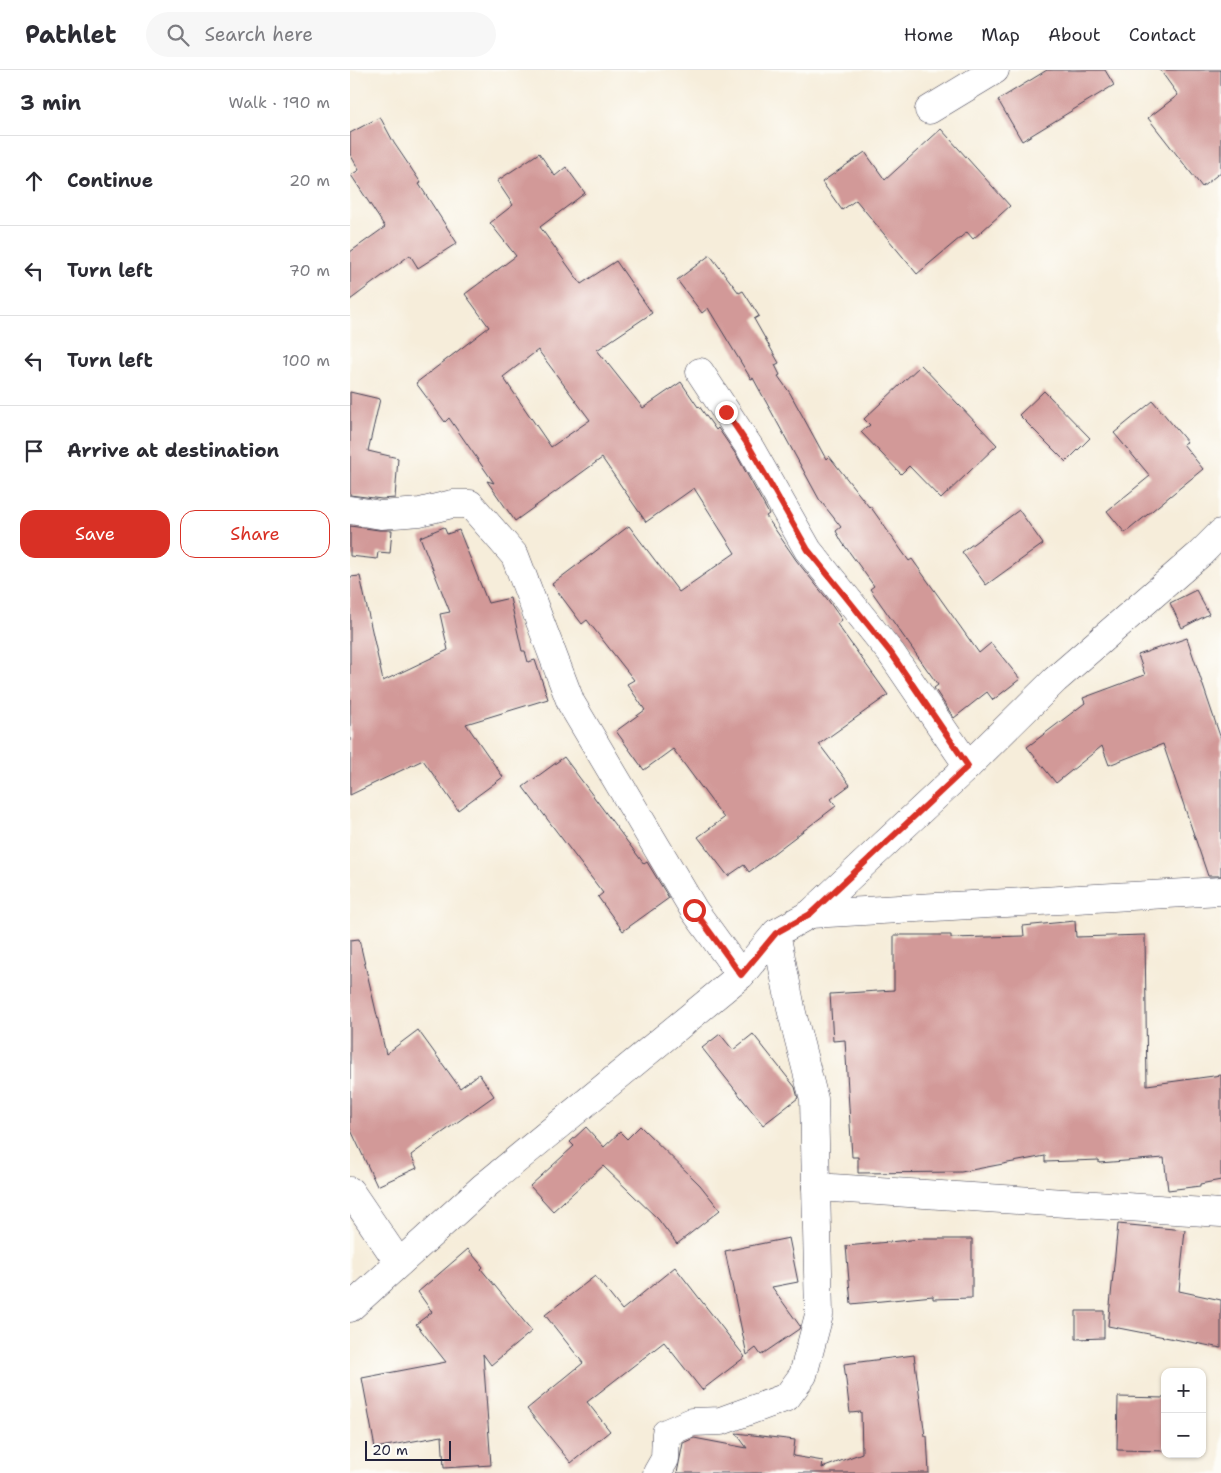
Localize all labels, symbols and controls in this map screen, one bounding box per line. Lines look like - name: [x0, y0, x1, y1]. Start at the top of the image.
- search box: [146, 12, 496, 57]
- text: Pathlet: [25, 19, 116, 51]
- icon: search: [164, 21, 192, 49]
- text: Search here: [204, 22, 313, 47]
- text: Home: [904, 23, 953, 47]
- text: Map: [981, 23, 1020, 47]
- text: About: [1048, 23, 1101, 47]
- text: Contact: [1129, 23, 1196, 47]
- text: 3 min: [20, 89, 81, 117]
- text: Walk · 190 m: [228, 92, 330, 113]
- icon: ahead: [20, 167, 48, 195]
- text: Continue: [67, 168, 153, 193]
- text: 20 m: [289, 170, 330, 191]
- icon: left: [20, 257, 48, 285]
- text: Turn left: [67, 258, 153, 283]
- text: 70 m: [289, 260, 330, 281]
- icon: left: [20, 347, 48, 375]
- text: Turn left: [67, 348, 153, 373]
- text: 100 m: [282, 350, 330, 371]
- route end: [715, 401, 738, 424]
- icon: arrive: [20, 437, 48, 465]
- text: Arrive at destination: [67, 438, 279, 463]
- button: Save: [20, 510, 170, 558]
- button: Share: [180, 510, 330, 558]
- route start: [683, 899, 706, 922]
- map controls: [1161, 1368, 1206, 1458]
- button: +: [1161, 1368, 1206, 1413]
- button: −: [1161, 1413, 1206, 1458]
- scale bar: [365, 1438, 451, 1461]
- text: 20 m: [372, 1441, 408, 1459]

